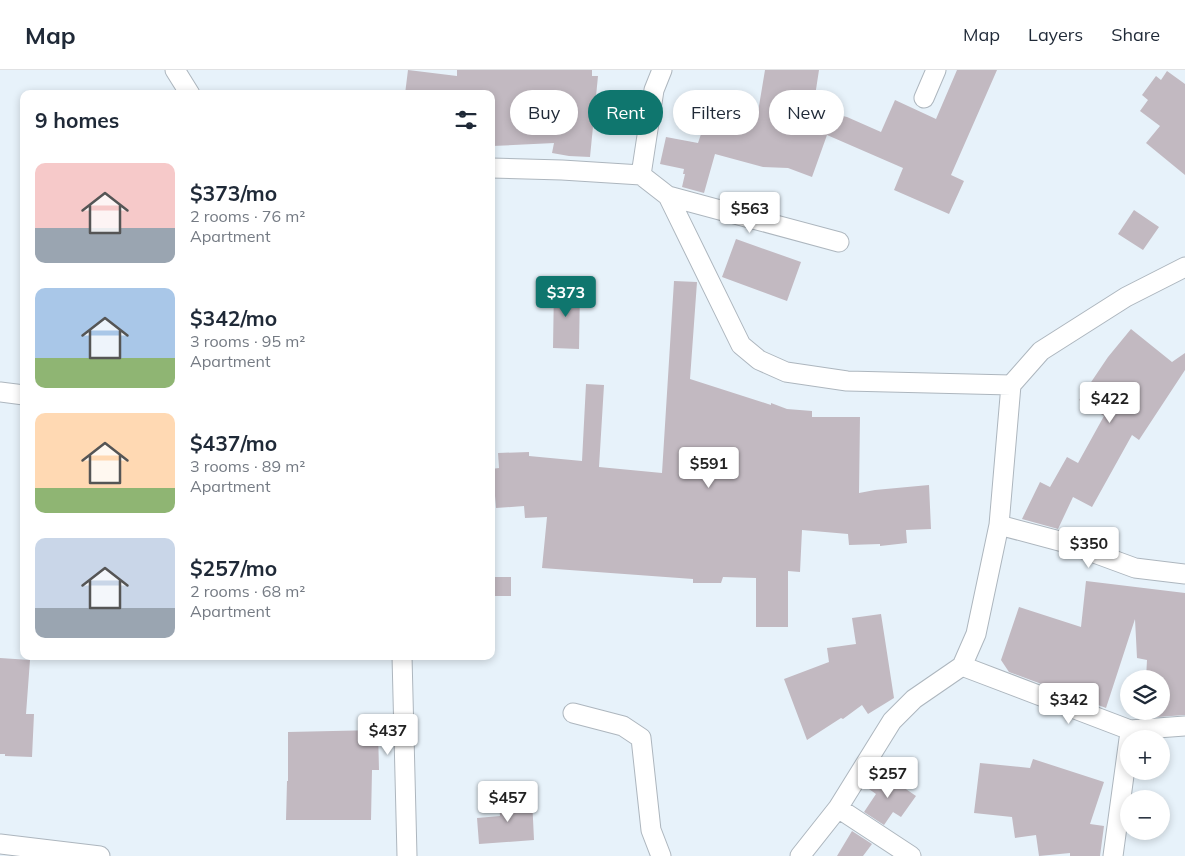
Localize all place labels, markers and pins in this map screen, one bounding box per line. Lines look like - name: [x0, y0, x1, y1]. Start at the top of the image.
- pin: $563: [720, 191, 780, 234]
- pin: $373: [536, 276, 596, 318]
- pin: $422: [1080, 382, 1140, 424]
- pin: $591: [679, 446, 739, 489]
- pin: $350: [1059, 526, 1119, 569]
- pin: $342: [1039, 682, 1099, 725]
- pin: $437: [358, 714, 418, 756]
- pin: $257: [858, 756, 918, 799]
- pin: $457: [478, 780, 538, 823]

